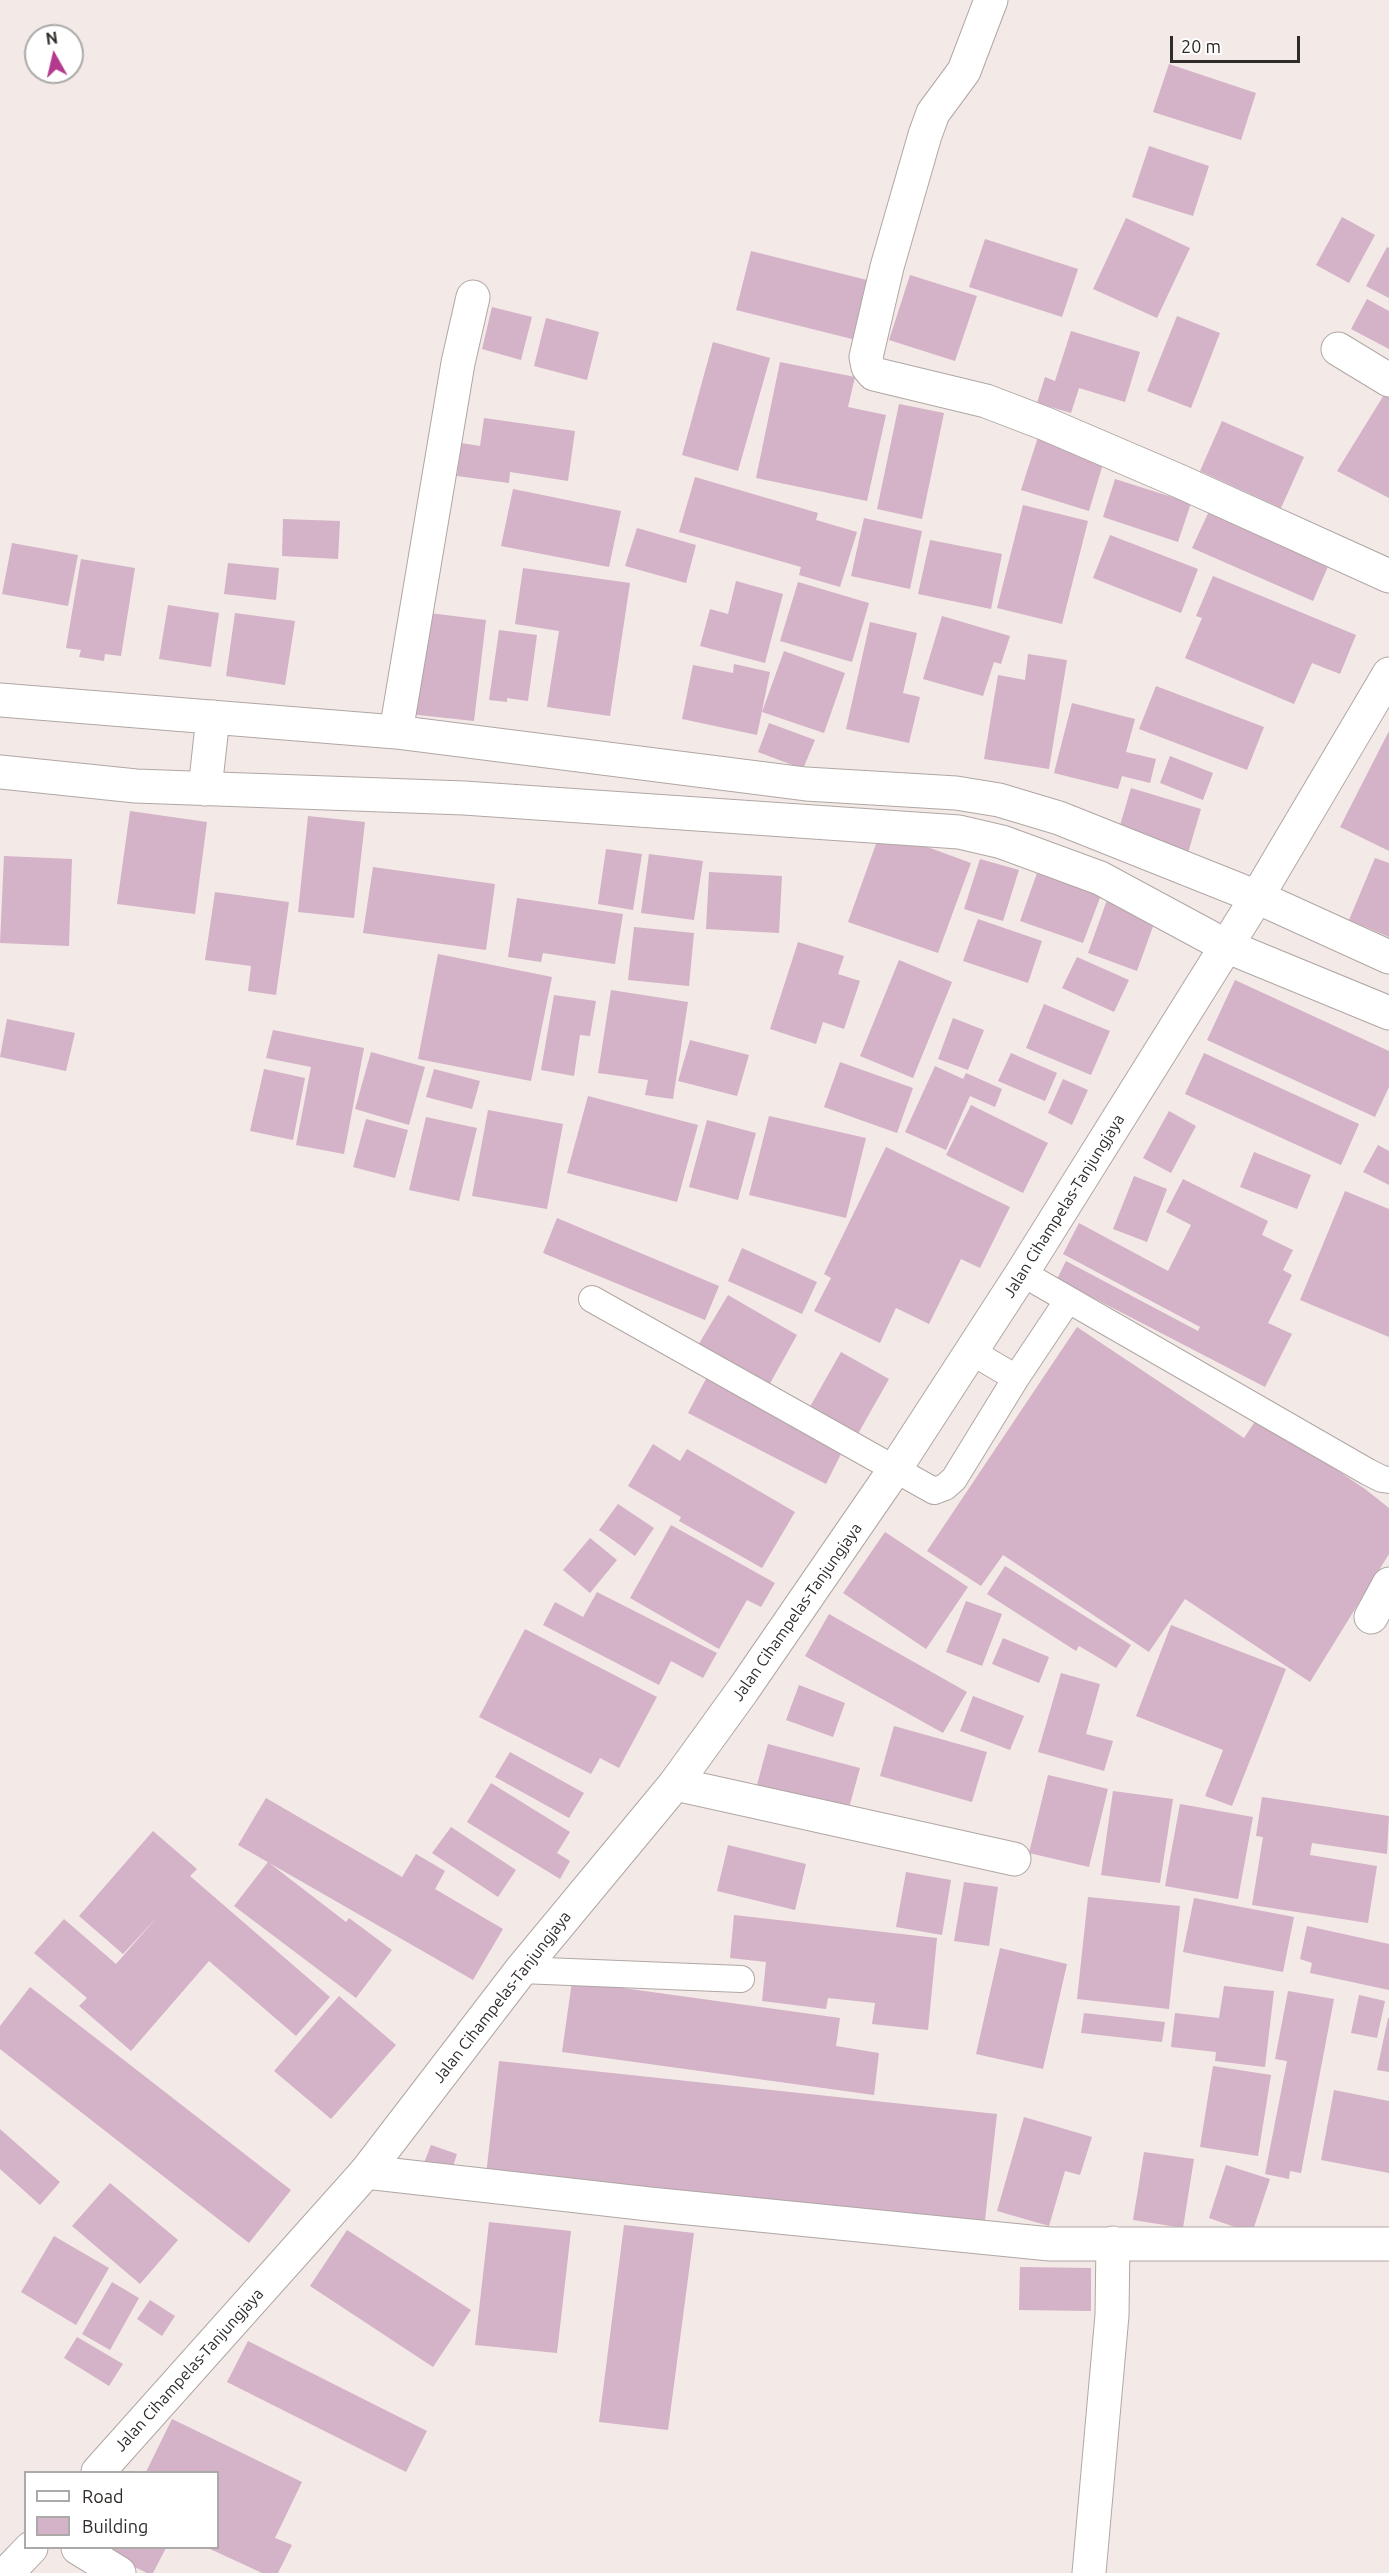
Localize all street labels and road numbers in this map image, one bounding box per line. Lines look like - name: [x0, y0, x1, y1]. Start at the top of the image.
- street label: Jalan Cihampelas-Tanjungjaya: [999, 1111, 1129, 1301]
- street label: Jalan Cihampelas-Tanjungjaya: [728, 1519, 866, 1705]
- street label: Jalan Cihampelas-Tanjungjaya: [429, 1907, 575, 2087]
- street label: Jalan Cihampelas-Tanjungjaya: [111, 2284, 267, 2456]

